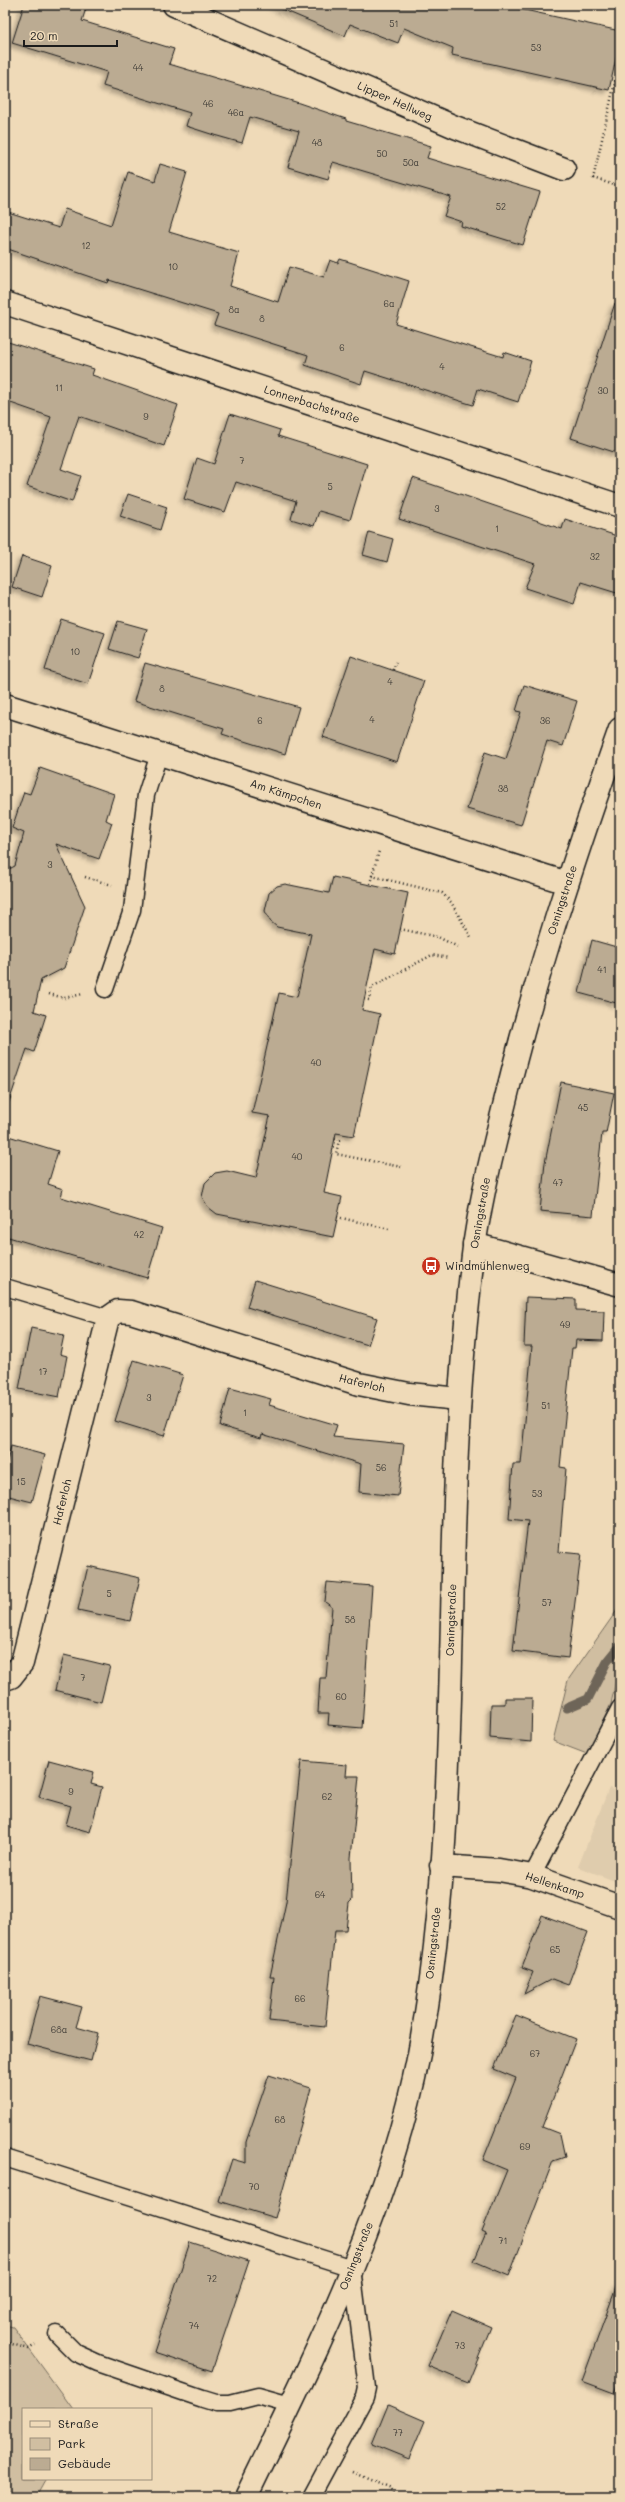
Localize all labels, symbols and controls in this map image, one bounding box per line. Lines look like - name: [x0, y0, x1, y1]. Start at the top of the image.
- house number: 51: [389, 18, 399, 29]
- scale bar: [24, 22, 117, 48]
- text: 20 m: [30, 27, 58, 43]
- house number: 53: [531, 42, 541, 53]
- house number: 44: [133, 62, 144, 73]
- street label: Lipper Hellweg: [355, 77, 435, 124]
- house number: 46: [203, 98, 213, 109]
- house number: 46a: [228, 107, 245, 118]
- house number: 48: [312, 137, 323, 148]
- house number: 50: [377, 148, 388, 159]
- house number: 50a: [403, 157, 420, 168]
- house number: 52: [496, 201, 506, 212]
- house number: 12: [81, 240, 91, 251]
- house number: 10: [168, 261, 178, 272]
- house number: 6a: [383, 298, 395, 309]
- house number: 8a: [228, 304, 240, 315]
- house number: 8: [259, 313, 265, 324]
- house number: 6: [339, 342, 345, 353]
- house number: 4: [439, 361, 445, 372]
- street label: Lonnerbachstraße: [262, 381, 362, 426]
- house number: 11: [55, 382, 63, 393]
- house number: 30: [598, 385, 609, 396]
- house number: 9: [143, 411, 149, 422]
- house number: 7: [239, 455, 245, 466]
- house number: 5: [327, 481, 333, 492]
- house number: 3: [434, 503, 440, 514]
- house number: 1: [495, 523, 499, 534]
- house number: 32: [590, 551, 600, 562]
- house number: 10: [70, 646, 80, 657]
- house number: 4: [387, 676, 393, 687]
- house number: 8: [159, 683, 165, 694]
- house number: 4: [369, 714, 375, 725]
- house number: 6: [257, 715, 263, 726]
- house number: 36: [540, 715, 550, 726]
- street label: Am Kämpchen: [248, 775, 324, 812]
- house number: 38: [498, 783, 509, 794]
- house number: 3: [47, 859, 53, 870]
- street label: Osningstraße: [543, 863, 580, 937]
- house number: 41: [597, 964, 607, 975]
- house number: 40: [311, 1057, 322, 1068]
- house number: 45: [578, 1102, 588, 1113]
- house number: 40: [292, 1151, 303, 1162]
- street label: Osningstraße: [466, 1176, 493, 1250]
- house number: 47: [553, 1177, 563, 1188]
- house number: 42: [134, 1229, 144, 1240]
- bus stop icon: Windmühlenweg: [420, 1255, 442, 1277]
- place label: Windmühlenweg: [445, 1258, 529, 1273]
- house number: 49: [560, 1319, 571, 1330]
- house number: 17: [38, 1366, 48, 1377]
- street label: Haferloh: [338, 1370, 387, 1395]
- house number: 3: [146, 1392, 152, 1403]
- house number: 51: [541, 1400, 551, 1411]
- house number: 1: [243, 1407, 247, 1418]
- house number: 56: [376, 1462, 386, 1473]
- house number: 15: [16, 1476, 26, 1487]
- street label: Haferloh: [49, 1477, 74, 1526]
- house number: 53: [532, 1488, 542, 1499]
- street label: Osningstraße: [442, 1583, 459, 1656]
- house number: 5: [106, 1588, 112, 1599]
- house number: 57: [542, 1597, 552, 1608]
- house number: 58: [345, 1614, 356, 1625]
- house number: 7: [80, 1672, 86, 1683]
- house number: 60: [336, 1691, 347, 1702]
- house number: 9: [68, 1786, 74, 1797]
- house number: 62: [322, 1791, 332, 1802]
- street label: Hellenkamp: [524, 1868, 587, 1901]
- house number: 64: [315, 1889, 326, 1900]
- street label: Osningstraße: [421, 1906, 444, 1980]
- house number: 65: [550, 1944, 560, 1955]
- house number: 66: [295, 1993, 305, 2004]
- house number: 68a: [51, 2024, 68, 2035]
- house number: 67: [530, 2048, 540, 2059]
- house number: 68: [275, 2114, 286, 2125]
- house number: 69: [520, 2141, 531, 2152]
- house number: 70: [249, 2181, 260, 2192]
- street label: Osningstraße: [335, 2219, 376, 2292]
- house number: 71: [498, 2235, 508, 2246]
- house number: 72: [207, 2273, 217, 2284]
- house number: 74: [189, 2320, 200, 2331]
- house number: 73: [455, 2340, 465, 2351]
- legend: [22, 2408, 152, 2480]
- text: Straße: [58, 2415, 99, 2431]
- house number: 77: [393, 2427, 403, 2438]
- text: Park: [58, 2435, 85, 2451]
- text: Gebäude: [58, 2455, 111, 2471]

